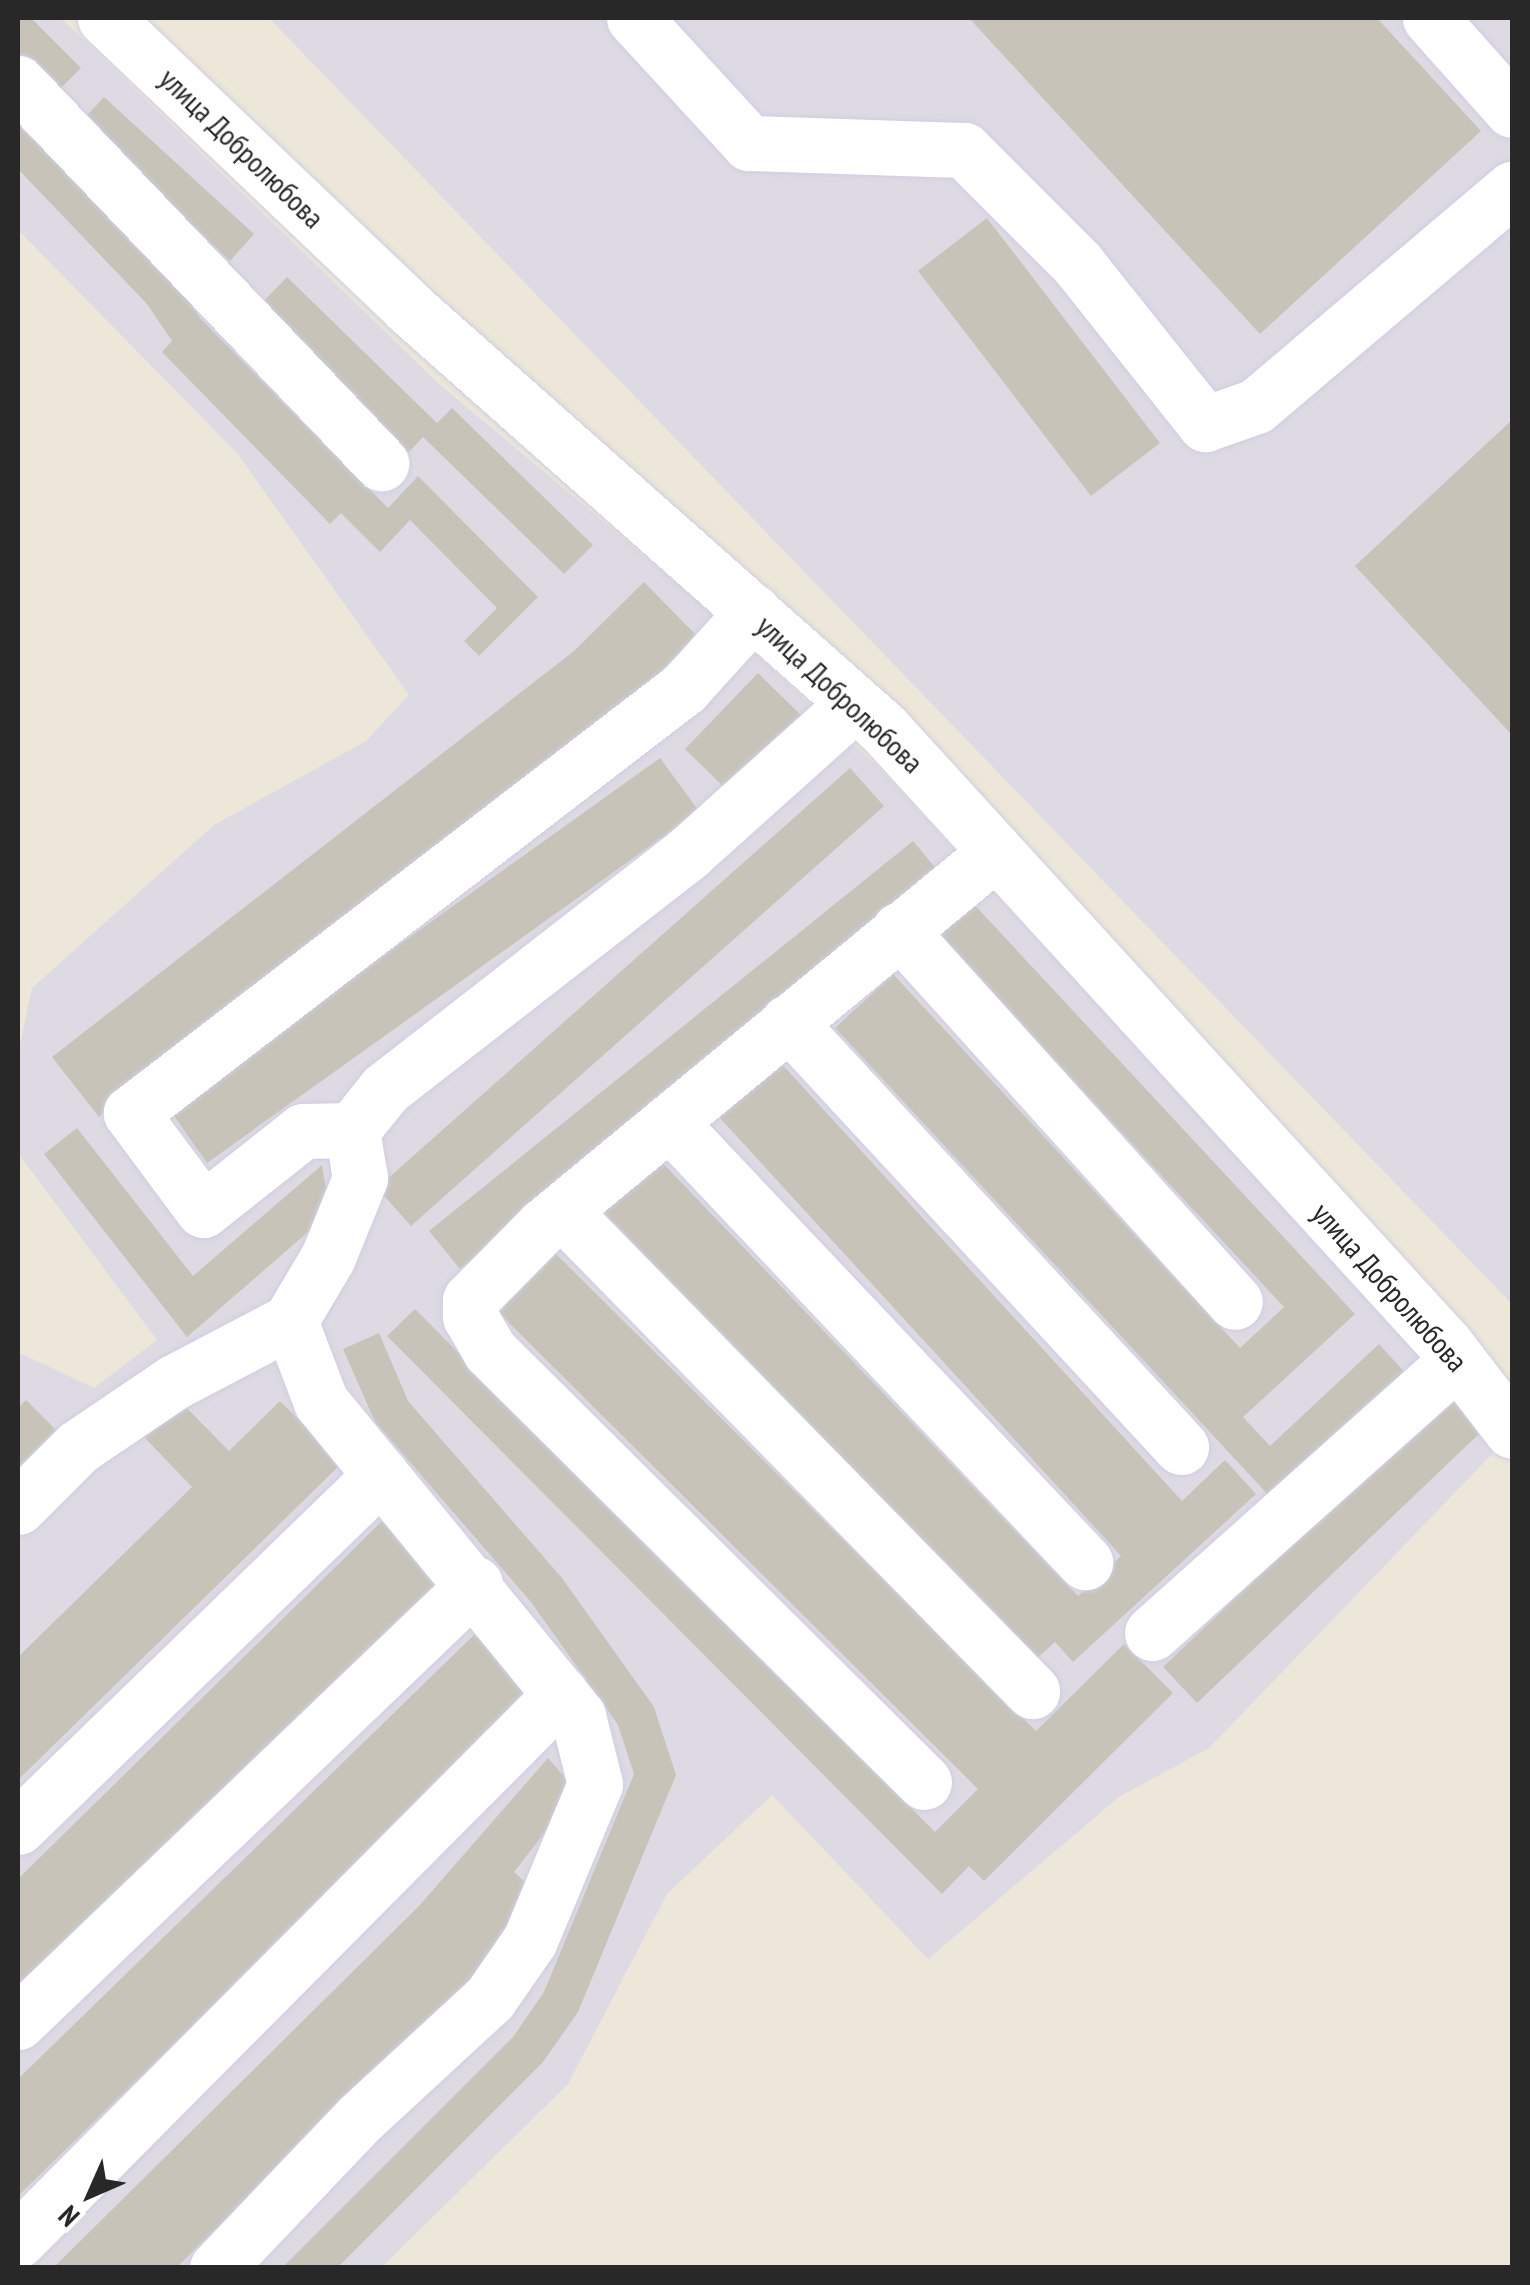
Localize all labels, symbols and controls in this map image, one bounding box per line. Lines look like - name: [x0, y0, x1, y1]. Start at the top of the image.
- street label: улица Добролюбова: [152, 60, 332, 236]
- street label: улица Добролюбова: [749, 607, 931, 781]
- street label: улица Добролюбова: [1305, 1195, 1475, 1379]
- north arrow: [40, 2145, 140, 2245]
- text: N: [50, 2198, 87, 2235]

